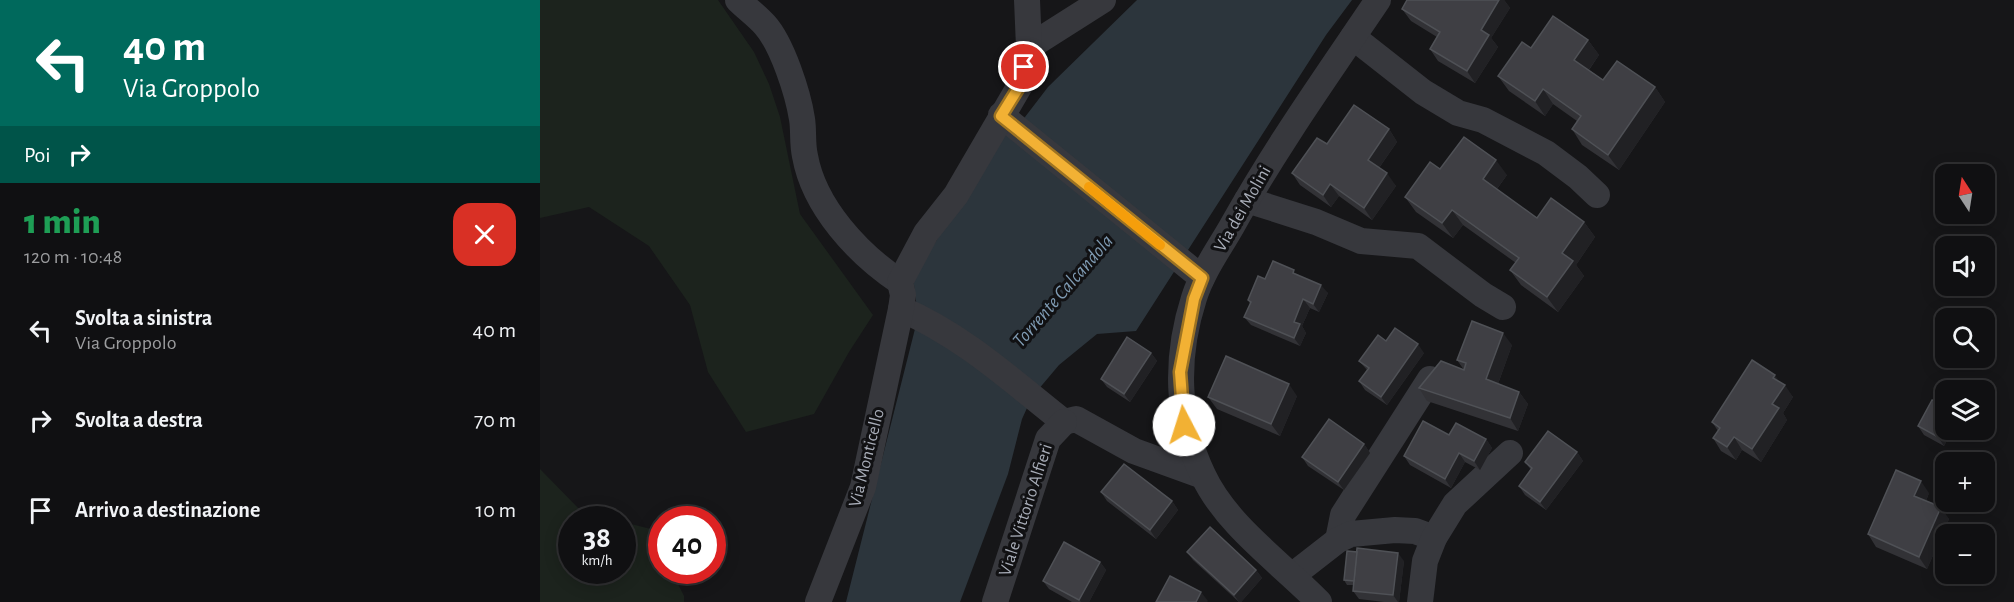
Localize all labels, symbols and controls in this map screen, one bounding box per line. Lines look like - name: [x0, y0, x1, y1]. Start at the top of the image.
- icon: left: [24, 24, 102, 102]
- text: 40 m: [123, 26, 206, 68]
- pin: [998, 41, 1049, 92]
- icon: arrive: [1007, 50, 1040, 83]
- text: Via Groppolo: [123, 75, 260, 102]
- icon: right: [63, 138, 96, 171]
- text: Poi: [24, 144, 51, 166]
- street label: Via dei Molini: [1211, 163, 1275, 255]
- north arrow: [1935, 164, 1995, 224]
- map controls: [1935, 164, 1995, 584]
- button: close: [453, 203, 516, 266]
- text: 1 min: [24, 204, 101, 240]
- water label: Torrente Calcandola: [1009, 231, 1117, 351]
- button: sound: [1935, 236, 1995, 296]
- text: 120 m · 10:48: [24, 247, 122, 267]
- text: Svolta a sinistra: [75, 307, 212, 329]
- button: search: [1935, 308, 1995, 368]
- icon: left: [24, 314, 57, 347]
- text: 40 m: [473, 319, 516, 341]
- text: Via Groppolo: [75, 333, 176, 353]
- button: layers: [1935, 380, 1995, 440]
- position arrow: [1152, 393, 1216, 457]
- icon: right: [24, 404, 57, 437]
- street label: Via Monticello: [846, 407, 888, 509]
- text: Svolta a destra: [75, 409, 203, 431]
- text: 70 m: [474, 409, 516, 431]
- street label: Viale Vittorio Alfieri: [996, 441, 1056, 579]
- button: +: [1935, 452, 1995, 512]
- icon: arrive: [24, 494, 57, 527]
- text: Arrivo a destinazione: [75, 499, 260, 521]
- text: 10 m: [476, 499, 516, 521]
- speed limit sign: 40: [648, 506, 726, 584]
- text: 38: [583, 523, 611, 553]
- button: −: [1935, 524, 1995, 584]
- text: km/h: [582, 553, 612, 568]

